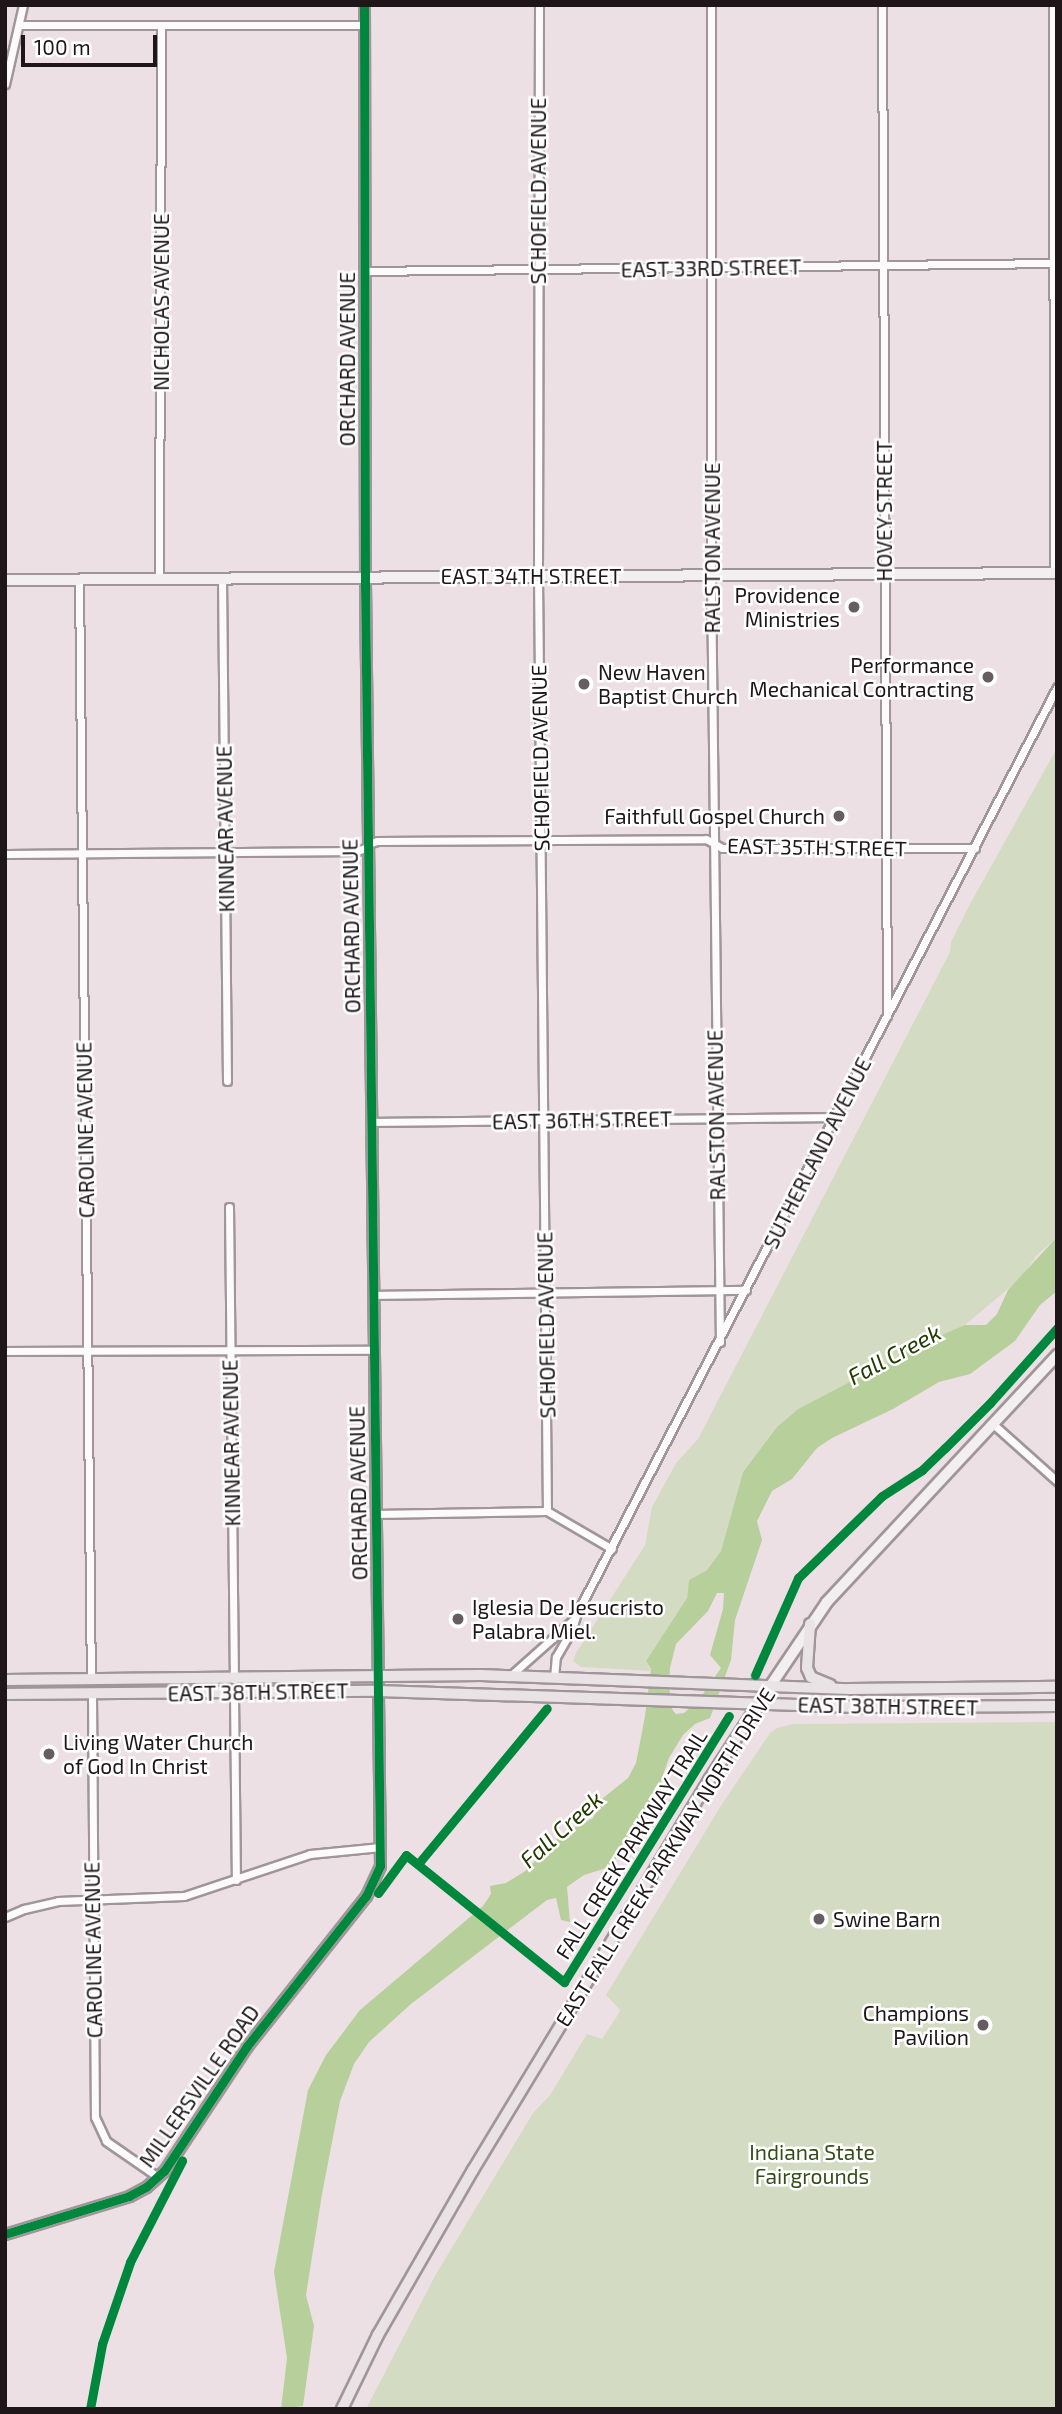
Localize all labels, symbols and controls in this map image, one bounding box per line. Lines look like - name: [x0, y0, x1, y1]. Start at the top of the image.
- scale bar: [24, 21, 161, 65]
- text: 100 m: [34, 34, 91, 59]
- street label: SCHOFIELD AVENUE: [525, 97, 551, 285]
- street label: NICHOLAS AVENUE: [148, 213, 174, 391]
- street label: EAST 33RD STREET: [620, 254, 802, 282]
- street label: ORCHARD AVENUE: [334, 271, 360, 447]
- street label: HOVEY STREET: [871, 440, 897, 582]
- street label: RALSTON AVENUE: [699, 462, 725, 634]
- street label: EAST 34TH STREET: [440, 563, 622, 589]
- place label: Providence Ministries: [734, 582, 840, 632]
- marker: Providence Ministries: [846, 599, 862, 615]
- place label: Performance Mechanical Contracting: [749, 652, 974, 702]
- place label: New Haven Baptist Church: [598, 659, 738, 709]
- street label: SCHOFIELD AVENUE: [526, 664, 554, 852]
- marker: Performance Mechanical Contracting: [980, 669, 996, 685]
- marker: New Haven Baptist Church: [576, 676, 592, 692]
- street label: KINNEAR AVENUE: [211, 745, 239, 913]
- place label: Faithfull Gospel Church: [603, 803, 825, 829]
- marker: Faithfull Gospel Church: [831, 808, 847, 824]
- street label: EAST 35TH STREET: [727, 833, 907, 861]
- street label: ORCHARD AVENUE: [337, 838, 365, 1014]
- street label: RALSTON AVENUE: [702, 1029, 730, 1201]
- street label: CAROLINE AVENUE: [71, 1041, 99, 1219]
- street label: SUTHERLAND AVENUE: [758, 1053, 876, 1253]
- street label: EAST 36TH STREET: [491, 1106, 673, 1134]
- street label: SCHOFIELD AVENUE: [532, 1231, 560, 1419]
- water label: Fall Creek: [842, 1318, 946, 1390]
- street label: KINNEAR AVENUE: [217, 1359, 245, 1527]
- street label: ORCHARD AVENUE: [344, 1405, 372, 1581]
- place label: Iglesia De Jesucristo Palabra Miel.: [472, 1594, 664, 1644]
- marker: Iglesia De Jesucristo Palabra Miel.: [450, 1611, 466, 1627]
- street label: EAST 38TH STREET: [167, 1678, 349, 1706]
- street label: EAST FALL CREEK PARKWAY NORTH DRIVE: [549, 1682, 781, 2032]
- street label: EAST 38TH STREET: [797, 1692, 979, 1720]
- street label: FALL CREEK PARKWAY TRAIL: [549, 1724, 713, 1964]
- place label: Living Water Church of God In Christ: [63, 1729, 254, 1779]
- marker: Living Water Church of God In Christ: [41, 1746, 57, 1762]
- water label: Fall Creek: [514, 1784, 608, 1874]
- street label: CAROLINE AVENUE: [79, 1861, 107, 2039]
- place label: Swine Barn: [833, 1906, 941, 1932]
- marker: Swine Barn: [811, 1911, 827, 1927]
- street label: MILLERSVILLE ROAD: [134, 2000, 264, 2172]
- place label: Champions Pavilion: [863, 2000, 969, 2050]
- marker: Champions Pavilion: [975, 2017, 991, 2033]
- park label: Indiana State Fairgrounds: [749, 2139, 875, 2189]

